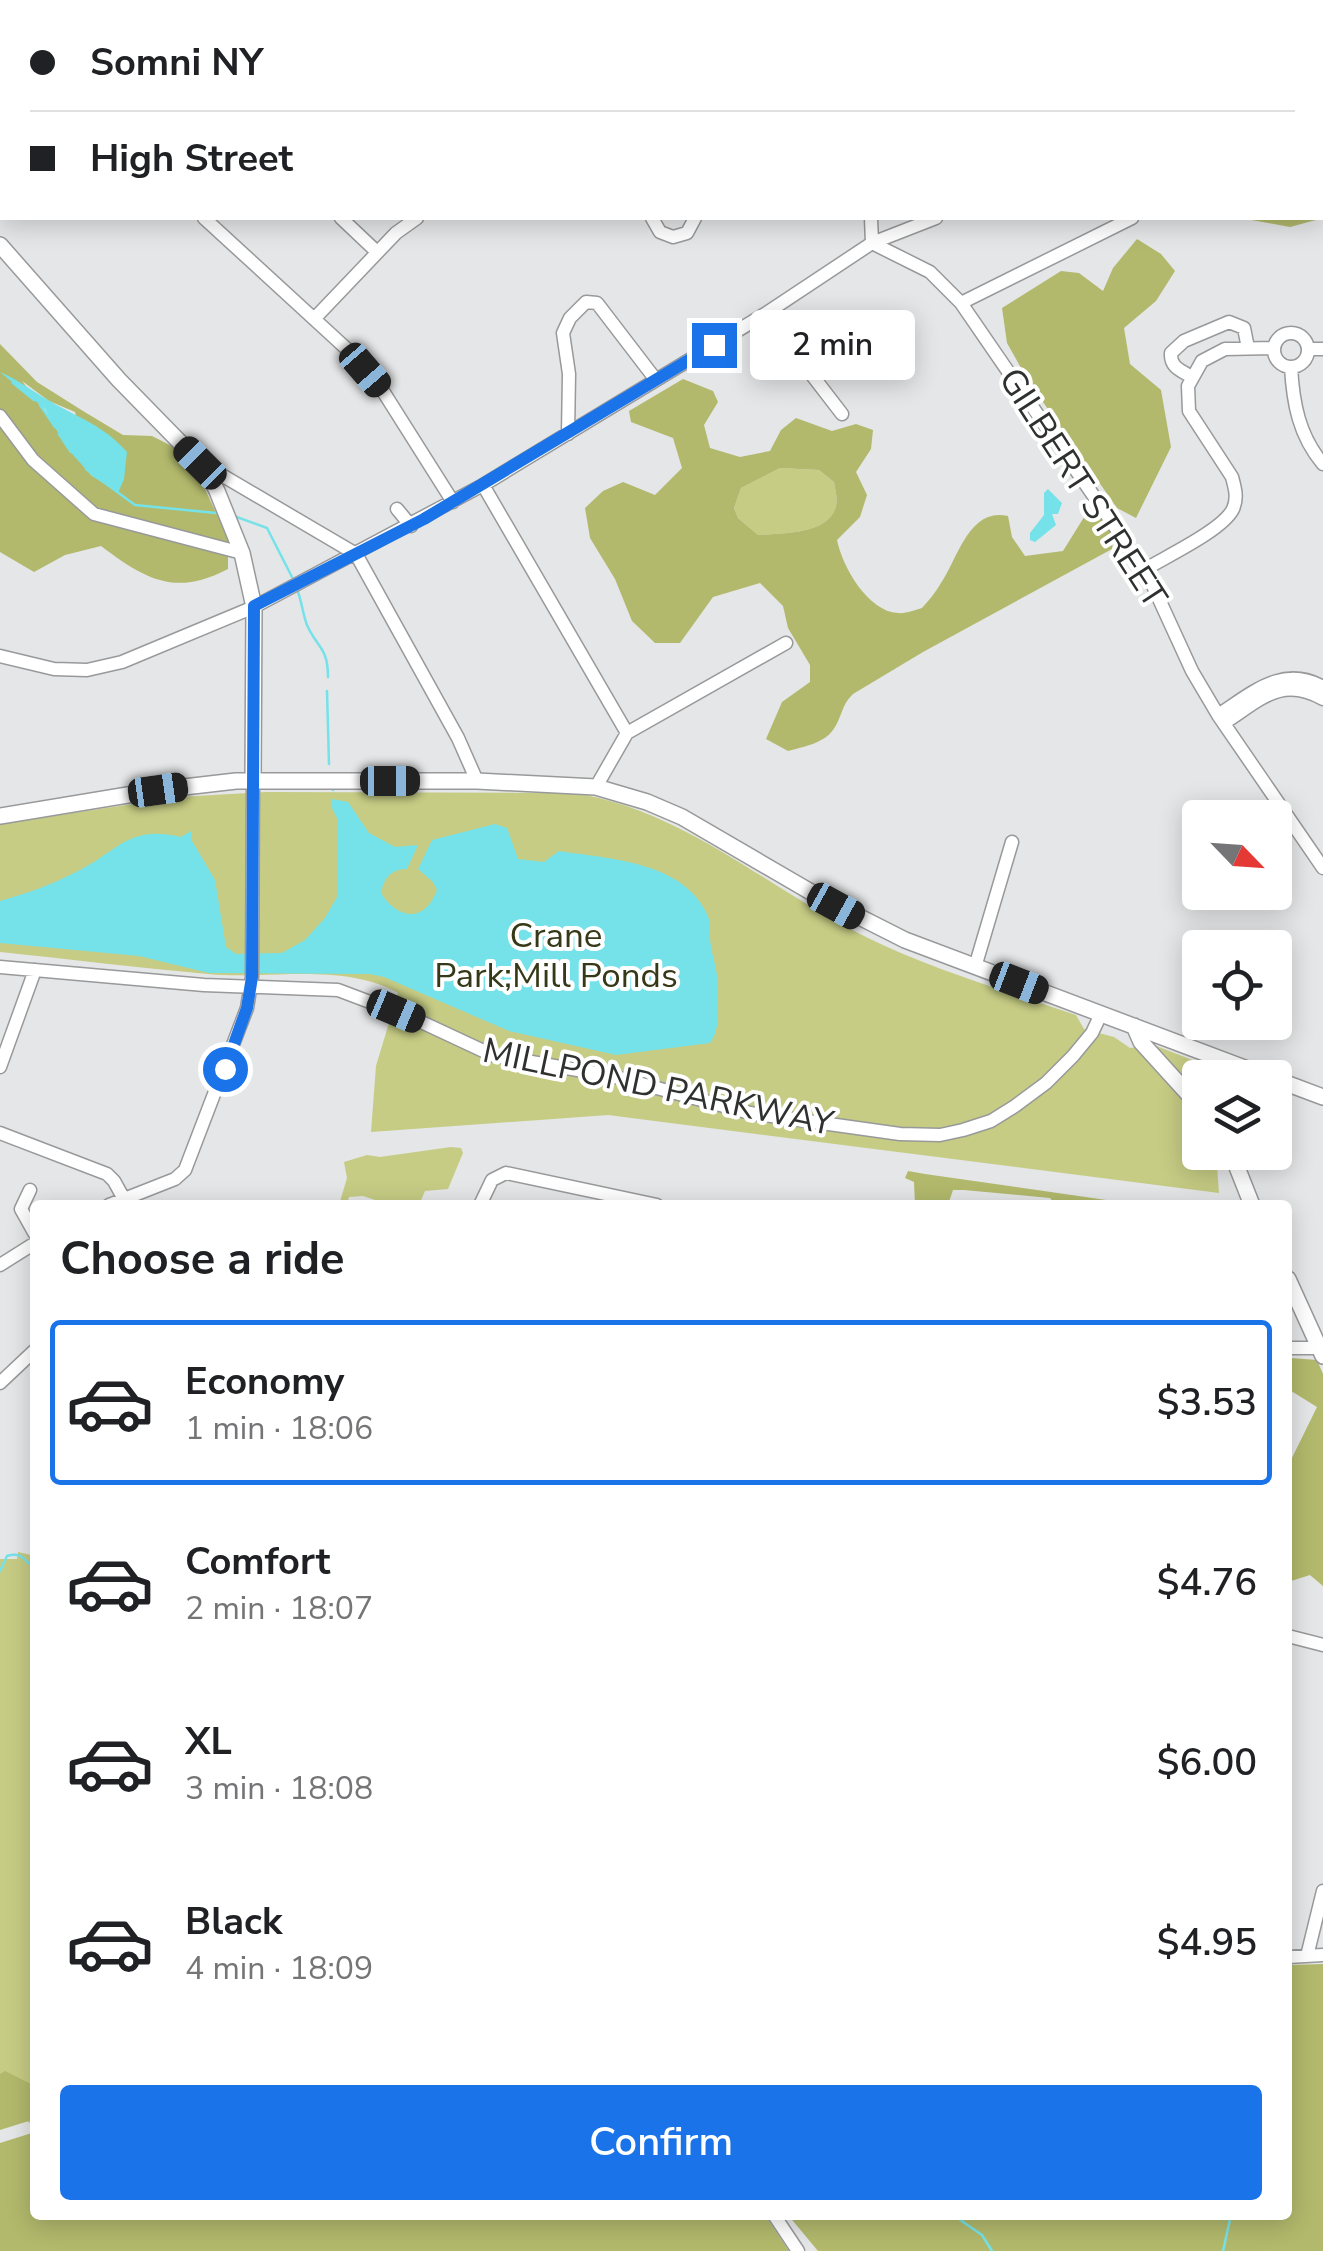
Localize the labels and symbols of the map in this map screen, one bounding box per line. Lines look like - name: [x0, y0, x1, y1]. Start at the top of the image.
- callout: 2 min: [749, 310, 914, 380]
- route end: [692, 323, 737, 368]
- car: [334, 338, 396, 402]
- street label: GILBERT STREET: [988, 359, 1178, 617]
- car: [168, 431, 232, 495]
- car: [360, 766, 420, 796]
- car: [126, 771, 190, 809]
- north arrow: [1182, 800, 1292, 910]
- car: [802, 878, 870, 934]
- park label: Crane Park;Mill Ponds: [434, 912, 678, 999]
- car: [986, 958, 1052, 1008]
- car: [363, 985, 429, 1037]
- street label: MILLPOND PARKWAY: [478, 1027, 839, 1147]
- route start: [203, 1047, 248, 1092]

